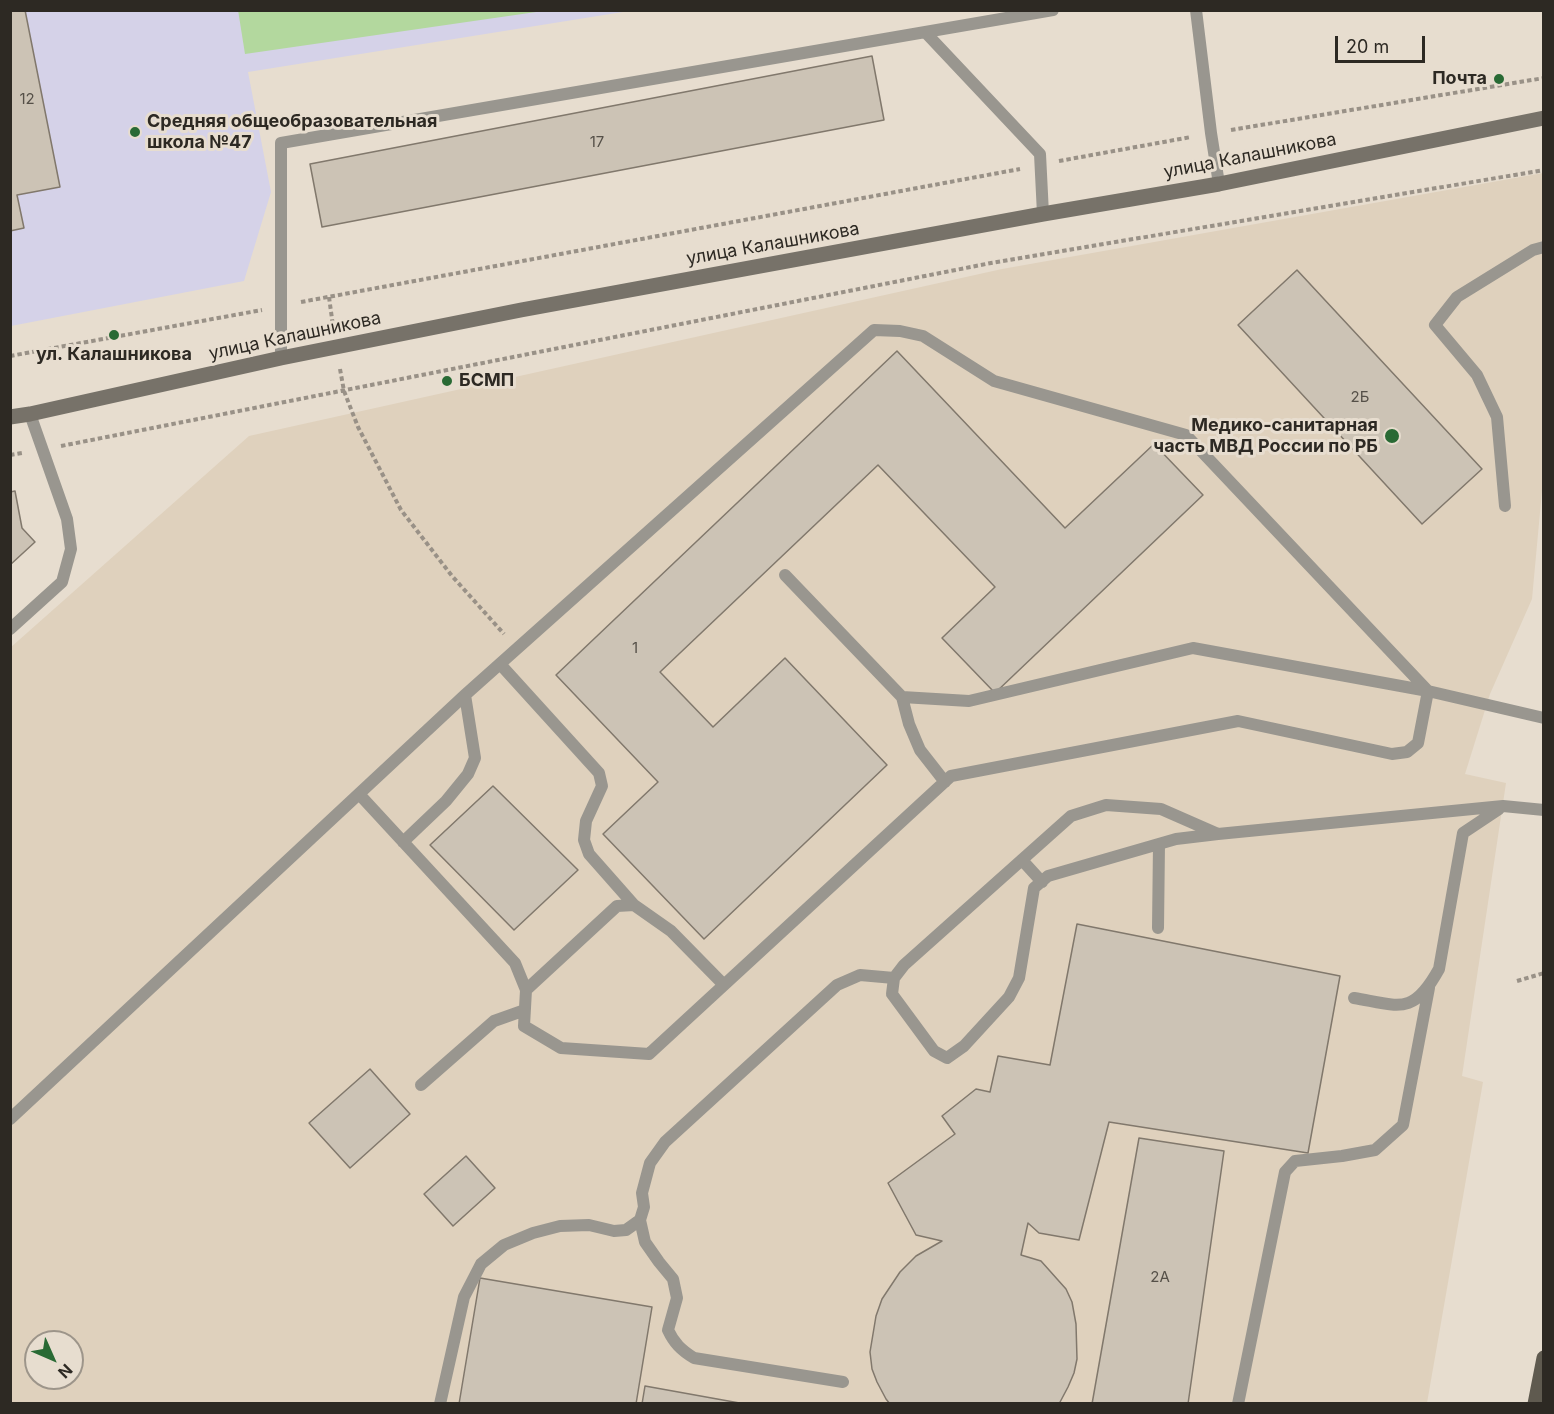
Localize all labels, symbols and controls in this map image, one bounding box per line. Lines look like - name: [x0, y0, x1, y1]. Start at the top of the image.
- scale bar: [1338, 24, 1428, 62]
- text: 20 m: [1346, 36, 1389, 57]
- place label: Почта: [1432, 68, 1487, 90]
- marker: Почта: [1492, 72, 1506, 86]
- house number: 12: [19, 90, 35, 108]
- place label: Средняя общеобразовательная школа №47: [147, 111, 437, 154]
- marker: Средняя общеобразовательная школа №47: [128, 125, 142, 139]
- street label: улица Калашникова: [1162, 129, 1338, 183]
- house number: 17: [590, 133, 604, 151]
- street label: улица Калашникова: [685, 218, 861, 270]
- street label: улица Калашникова: [207, 307, 383, 365]
- marker: ул. Калашникова: [107, 328, 121, 342]
- place label: ул. Калашникова: [36, 344, 192, 366]
- place label: БСМП: [459, 370, 514, 392]
- marker: БСМП: [440, 374, 454, 388]
- house number: 2Б: [1351, 388, 1369, 406]
- place label: Медико-санитарная часть МВД России по РБ: [1153, 415, 1378, 458]
- marker: Медико-санитарная часть МВД России по РБ: [1383, 427, 1401, 445]
- house number: 1: [632, 639, 638, 657]
- house number: 2А: [1150, 1268, 1170, 1286]
- north arrow: [24, 1330, 84, 1390]
- text: N: [54, 1360, 77, 1383]

